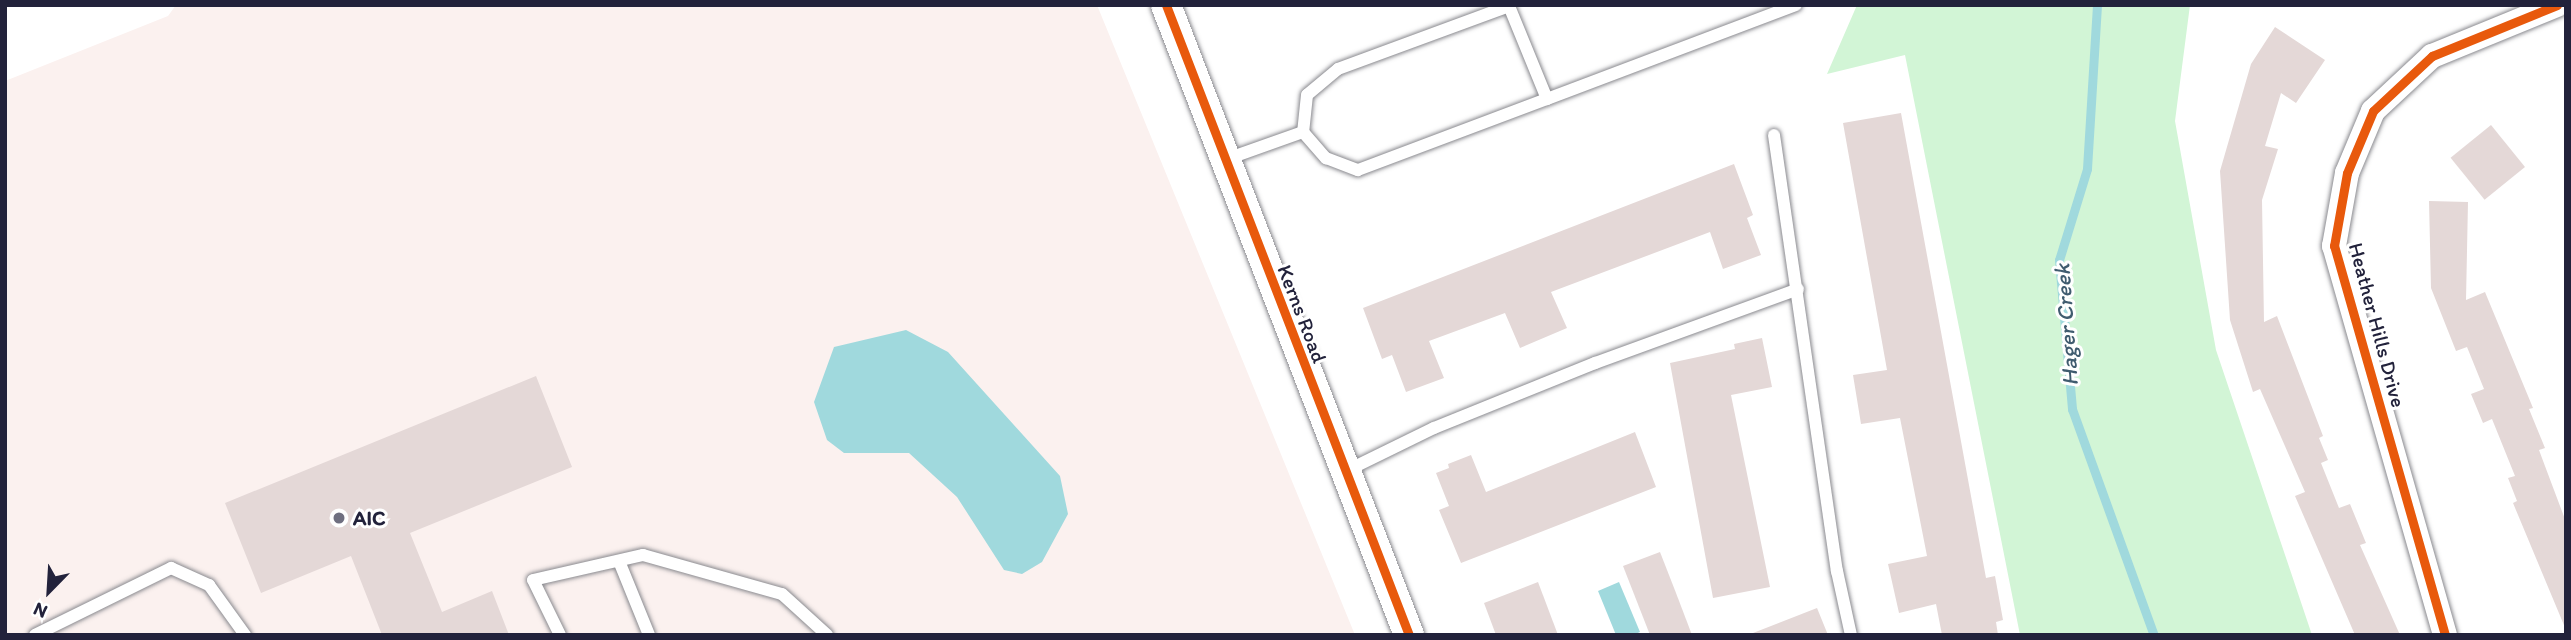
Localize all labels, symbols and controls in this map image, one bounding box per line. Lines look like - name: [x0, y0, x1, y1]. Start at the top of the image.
- street label: Heather Hills Drive: [2343, 240, 2411, 410]
- street label: Kerns Road: [1272, 262, 1332, 366]
- water label: Hager Creek: [2048, 263, 2084, 387]
- place label: AIC: [353, 505, 385, 531]
- marker: AIC: [331, 510, 347, 526]
- north arrow: [14, 556, 84, 626]
- text: N: [30, 598, 51, 624]

